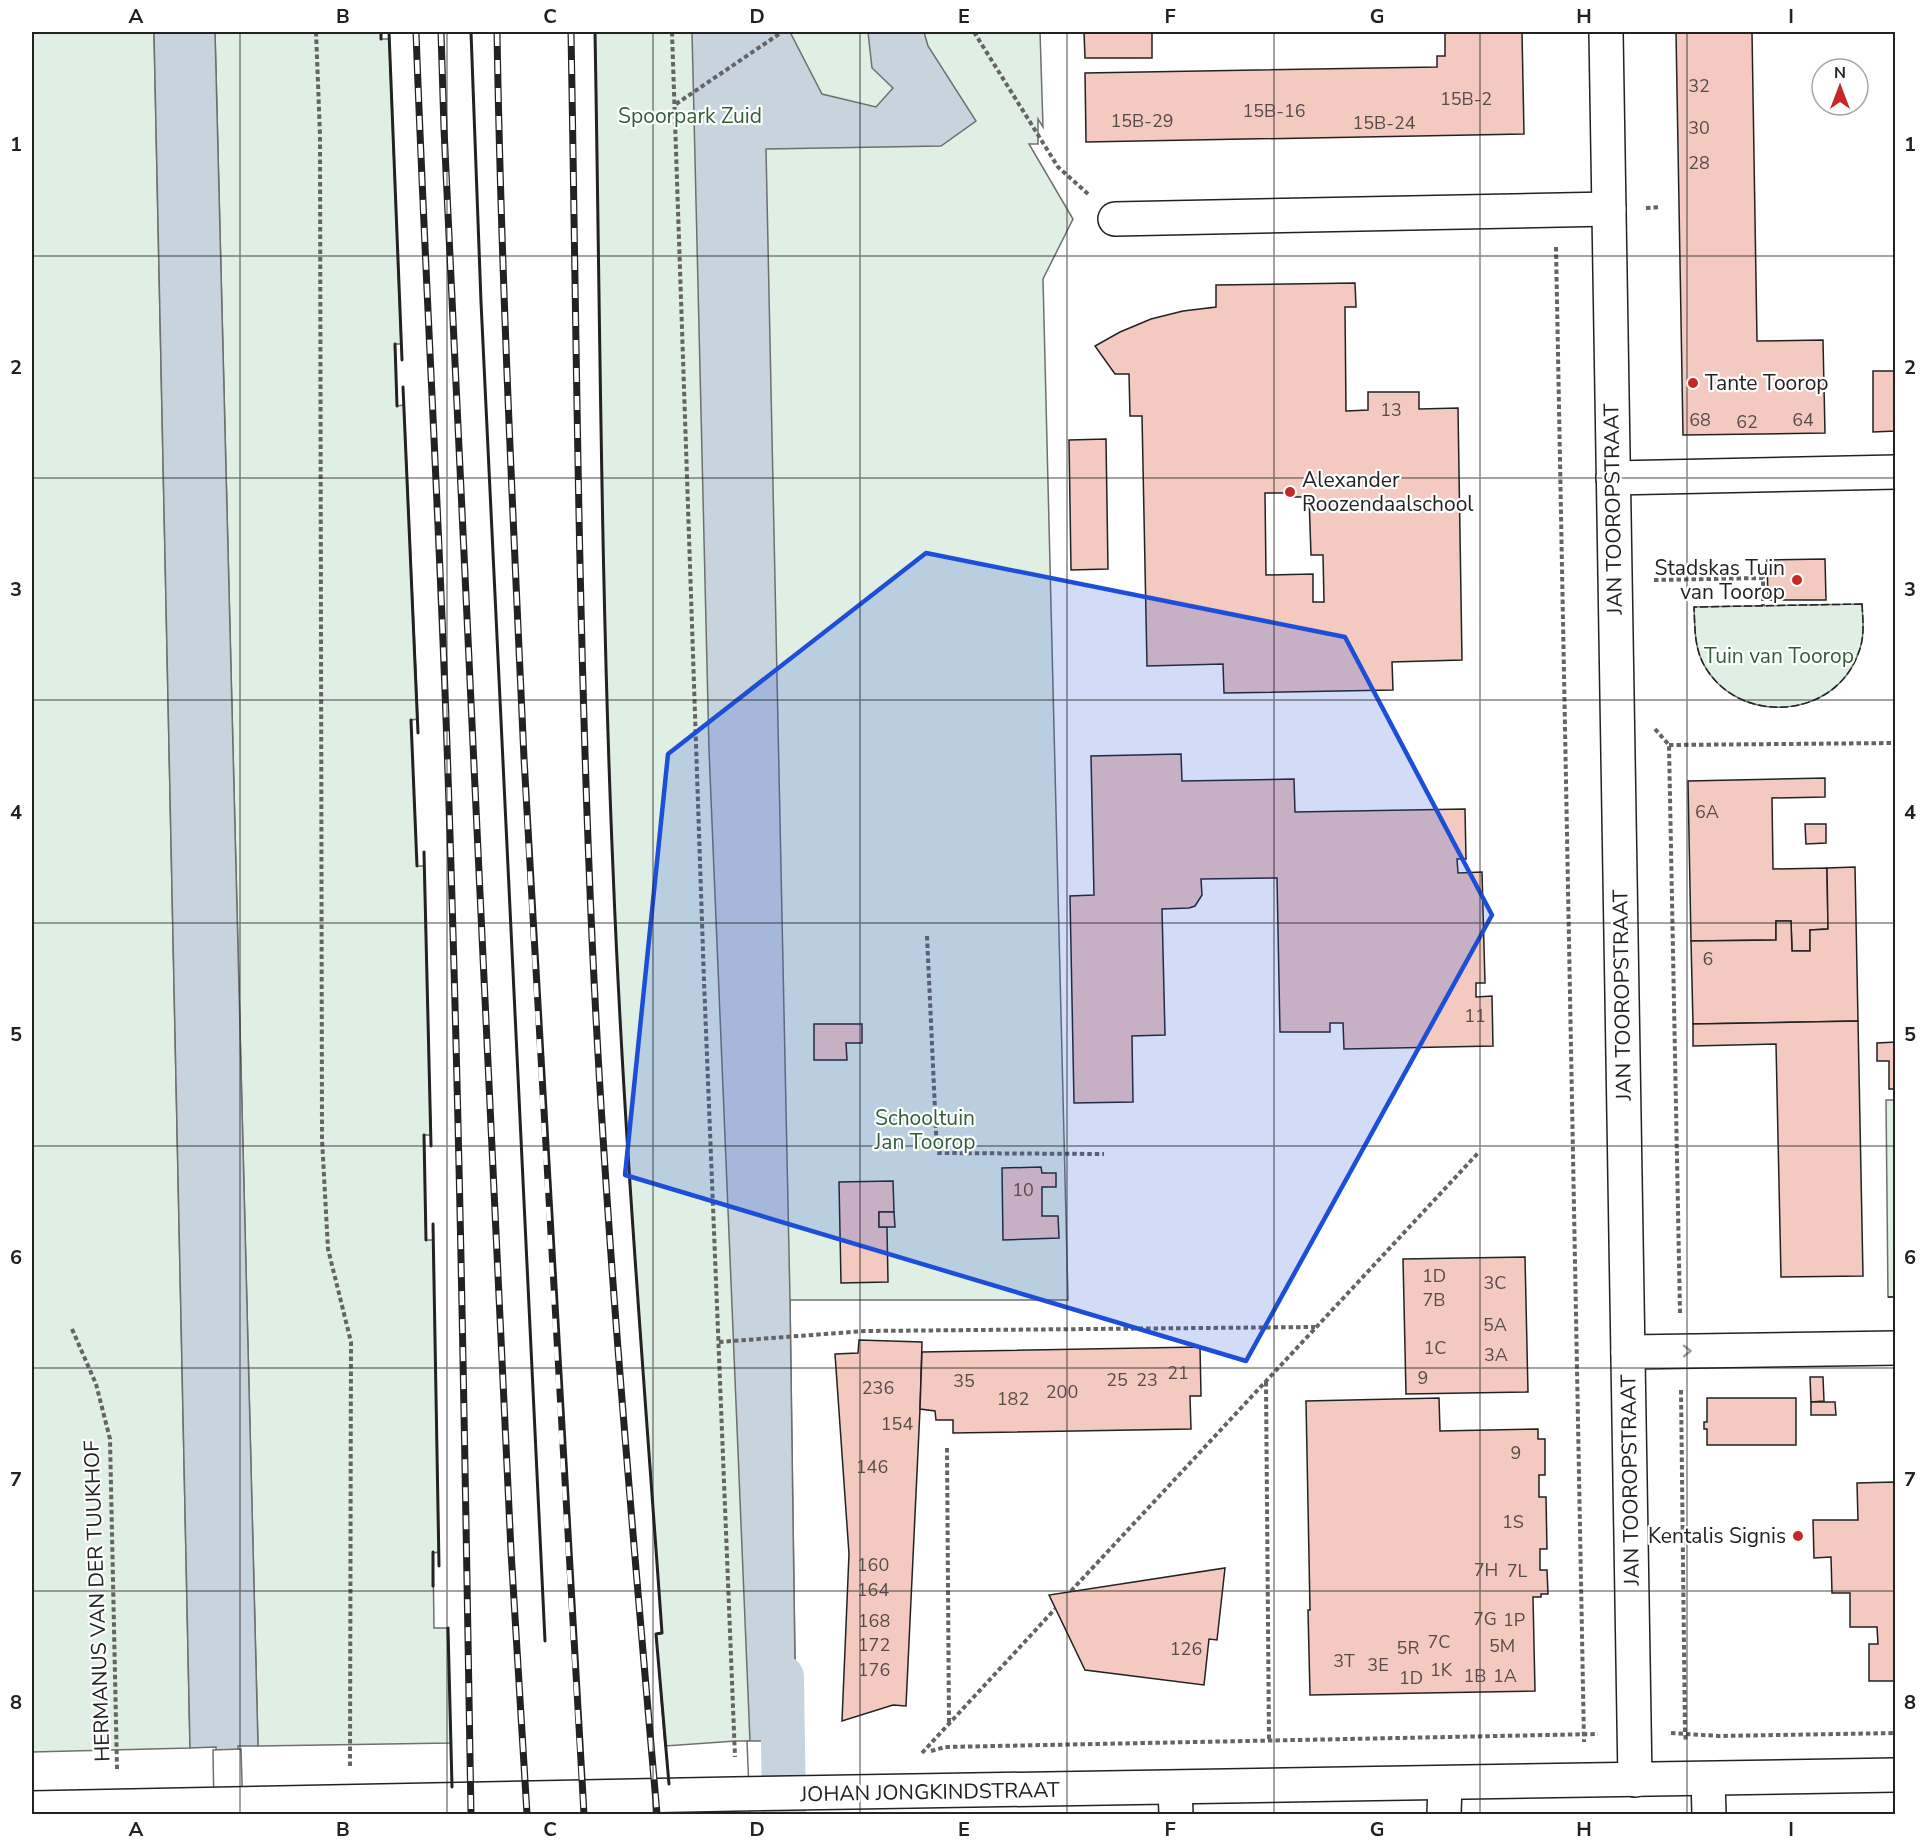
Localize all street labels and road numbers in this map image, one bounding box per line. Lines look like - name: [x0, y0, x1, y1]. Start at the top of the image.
- street label: JAN TOOROPSTRAAT: [1597, 403, 1629, 616]
- street label: JAN TOOROPSTRAAT: [1606, 889, 1638, 1102]
- street label: JAN TOOROPSTRAAT: [1614, 1374, 1646, 1587]
- street label: HERMANUS VAN DER TUUKHOF: [77, 1440, 117, 1762]
- street label: JOHAN JONGKINDSTRAAT: [799, 1776, 1060, 1808]

